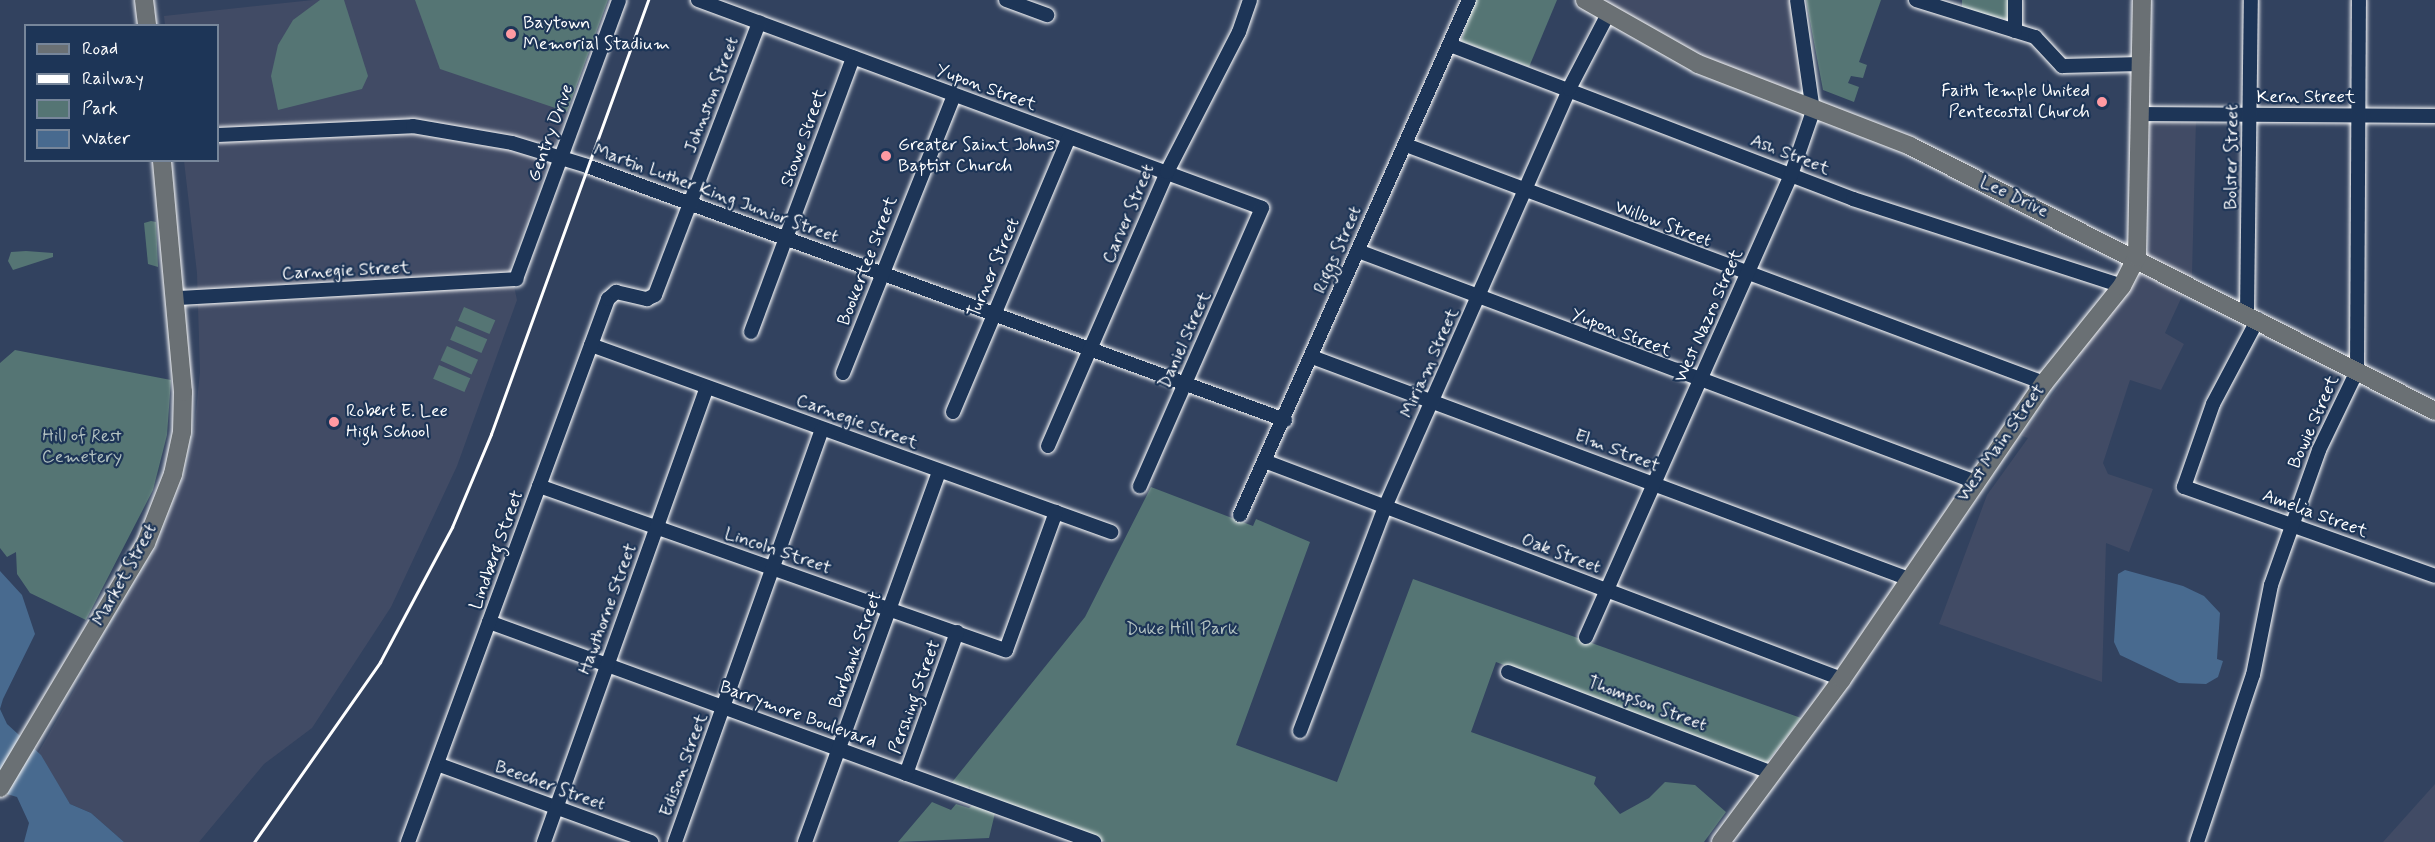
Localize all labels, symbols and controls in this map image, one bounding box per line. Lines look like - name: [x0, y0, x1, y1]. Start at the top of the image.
- place label: Baytown Memorial Stadium: [523, 13, 667, 56]
- legend: [24, 24, 219, 162]
- marker: Baytown Memorial Stadium: [504, 27, 518, 41]
- street label: Johnston Street: [679, 33, 745, 157]
- text: Road: [82, 37, 118, 61]
- street label: Yupon Street: [933, 60, 1039, 116]
- text: Railway: [82, 67, 144, 91]
- place label: Faith Temple United Pentecostal Church: [1940, 81, 2090, 124]
- street label: Gentry Drive: [524, 82, 578, 184]
- street label: Stowe Street: [776, 86, 832, 190]
- street label: Kern Street: [2257, 86, 2355, 108]
- marker: Faith Temple United Pentecostal Church: [2095, 95, 2109, 109]
- text: Park: [82, 97, 118, 121]
- street label: Bolster Street: [2220, 102, 2244, 212]
- text: Water: [82, 127, 130, 151]
- street label: Ash Street: [1747, 130, 1833, 180]
- place label: Greater Saint Johns Baptist Church: [898, 135, 1057, 178]
- street label: Martin Luther King Junior Street: [591, 140, 841, 248]
- marker: Greater Saint Johns Baptist Church: [879, 149, 893, 163]
- street label: Carver Street: [1098, 160, 1160, 268]
- street label: Lee Drive: [1977, 171, 2051, 223]
- street label: Bookertee Street: [833, 193, 903, 329]
- street label: Willow Street: [1610, 195, 1716, 253]
- street label: Riggs Street: [1309, 202, 1367, 298]
- street label: Turner Street: [963, 213, 1025, 323]
- street label: West Nazro Street: [1670, 246, 1748, 386]
- street label: Carnegie Street: [281, 257, 411, 285]
- street label: Daniel Street: [1154, 288, 1216, 392]
- street label: Yupon Street: [1568, 304, 1674, 362]
- street label: Miriam Street: [1396, 305, 1464, 421]
- street label: Bowie Street: [2284, 372, 2344, 472]
- street label: West Main Street: [1953, 380, 2049, 506]
- street label: Carnegie Street: [793, 390, 921, 454]
- place label: Robert E. Lee High School: [346, 401, 448, 444]
- marker: Robert E. Lee High School: [327, 415, 341, 429]
- street label: Elm Street: [1572, 425, 1662, 477]
- park label: Hill of Rest Cemetery: [42, 426, 122, 468]
- street label: Amelia Street: [2259, 485, 2371, 543]
- street label: Lindberg Street: [466, 488, 528, 612]
- street label: Market Street: [87, 519, 163, 631]
- street label: Lincoln Street: [722, 523, 834, 579]
- street label: Oak Street: [1517, 528, 1605, 580]
- street label: Hawthorne Street: [574, 541, 642, 677]
- street label: Burbank Street: [825, 589, 887, 711]
- park label: Duke Hill Park: [1128, 618, 1236, 640]
- street label: Pershing Street: [885, 638, 945, 756]
- street label: Thompson Street: [1583, 671, 1711, 737]
- street label: Barrymore Boulevard: [718, 677, 878, 753]
- street label: Edison Street: [655, 710, 713, 820]
- street label: Beecher Street: [490, 756, 610, 816]

